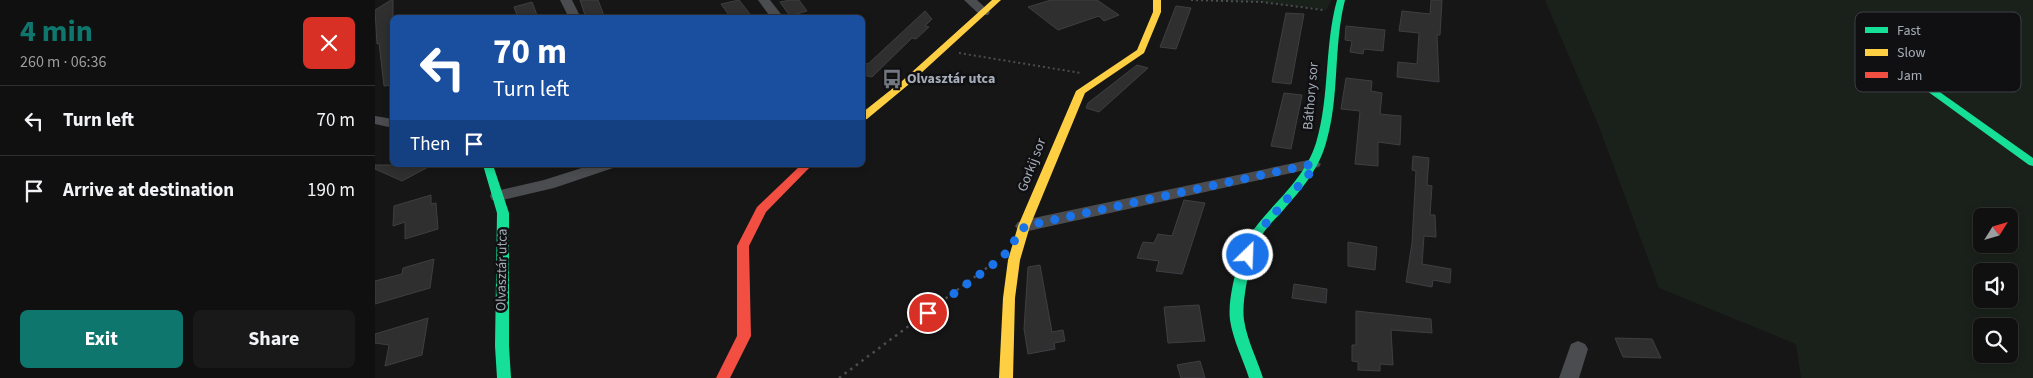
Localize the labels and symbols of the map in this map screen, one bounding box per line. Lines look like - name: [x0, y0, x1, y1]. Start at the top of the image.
- legend: [1855, 12, 2021, 92]
- text: Fast: [1897, 21, 1921, 41]
- text: Slow: [1897, 43, 1926, 63]
- street label: Báthory sor: [1298, 61, 1324, 131]
- text: Jam: [1897, 66, 1922, 86]
- bus stop icon: Olvasztár utca: [881, 68, 903, 90]
- place label: Olvasztár utca: [907, 69, 995, 89]
- street label: Gorkij sor: [1013, 135, 1051, 195]
- north arrow: [1973, 208, 2017, 252]
- position arrow: [1221, 228, 1273, 280]
- street label: Olvasztár utca: [491, 229, 513, 311]
- pin: [907, 292, 949, 334]

